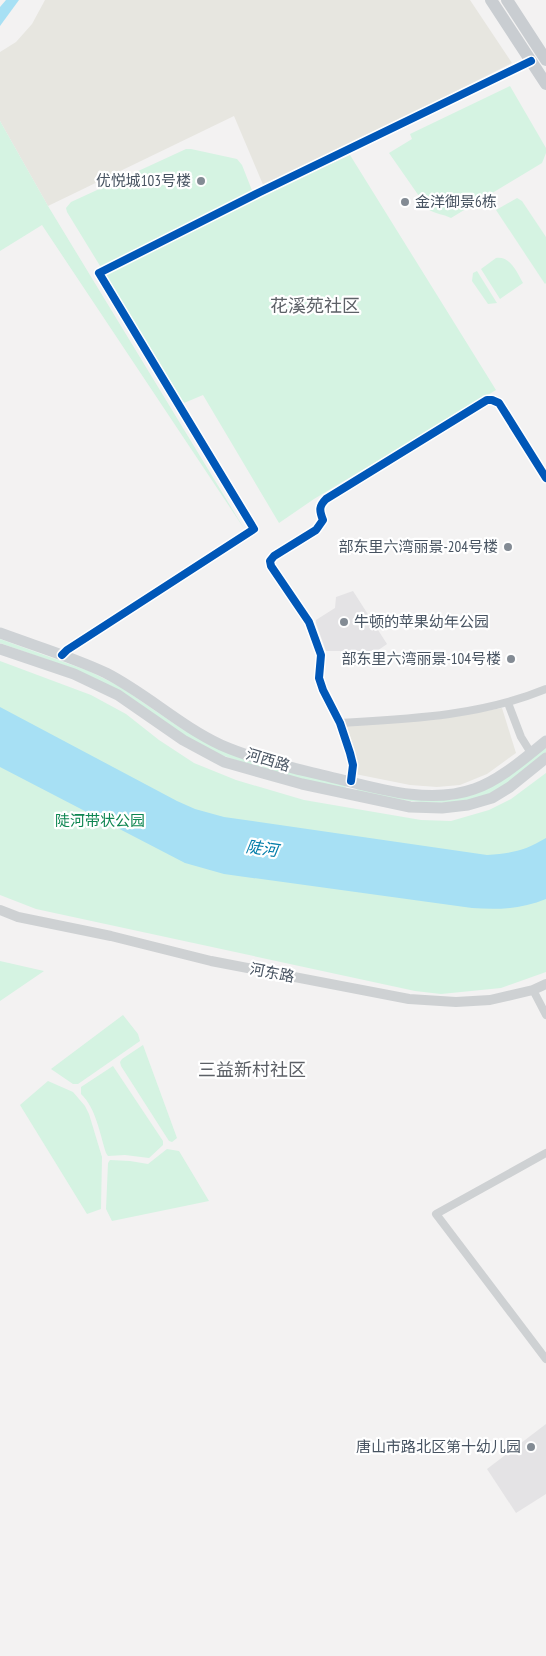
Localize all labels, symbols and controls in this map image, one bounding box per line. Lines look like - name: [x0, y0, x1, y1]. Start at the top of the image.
- place label: 优悦城103号楼: [96, 171, 191, 190]
- marker: 优悦城103号楼: [195, 175, 207, 187]
- place label: 金洋御景6栋: [415, 192, 497, 211]
- marker: 金洋御景6栋: [399, 196, 411, 208]
- district label: 花溪苑社区: [270, 294, 360, 317]
- place label: 部东里六湾丽景-204号楼: [338, 537, 498, 556]
- marker: 部东里六湾丽景-204号楼: [502, 541, 514, 553]
- place label: 牛顿的苹果幼年公园: [354, 612, 489, 631]
- marker: 牛顿的苹果幼年公园: [338, 616, 350, 628]
- place label: 部东里六湾丽景-104号楼: [341, 649, 501, 668]
- marker: 部东里六湾丽景-104号楼: [505, 653, 517, 665]
- street label: 河西路: [244, 744, 292, 775]
- park label: 陡河带状公园: [55, 811, 145, 830]
- water label: 陡河: [245, 836, 282, 861]
- street label: 河东路: [248, 959, 296, 986]
- district label: 三益新村社区: [198, 1058, 306, 1081]
- place label: 唐山市路北区第十幼儿园: [356, 1437, 521, 1456]
- marker: 唐山市路北区第十幼儿园: [525, 1441, 537, 1453]

